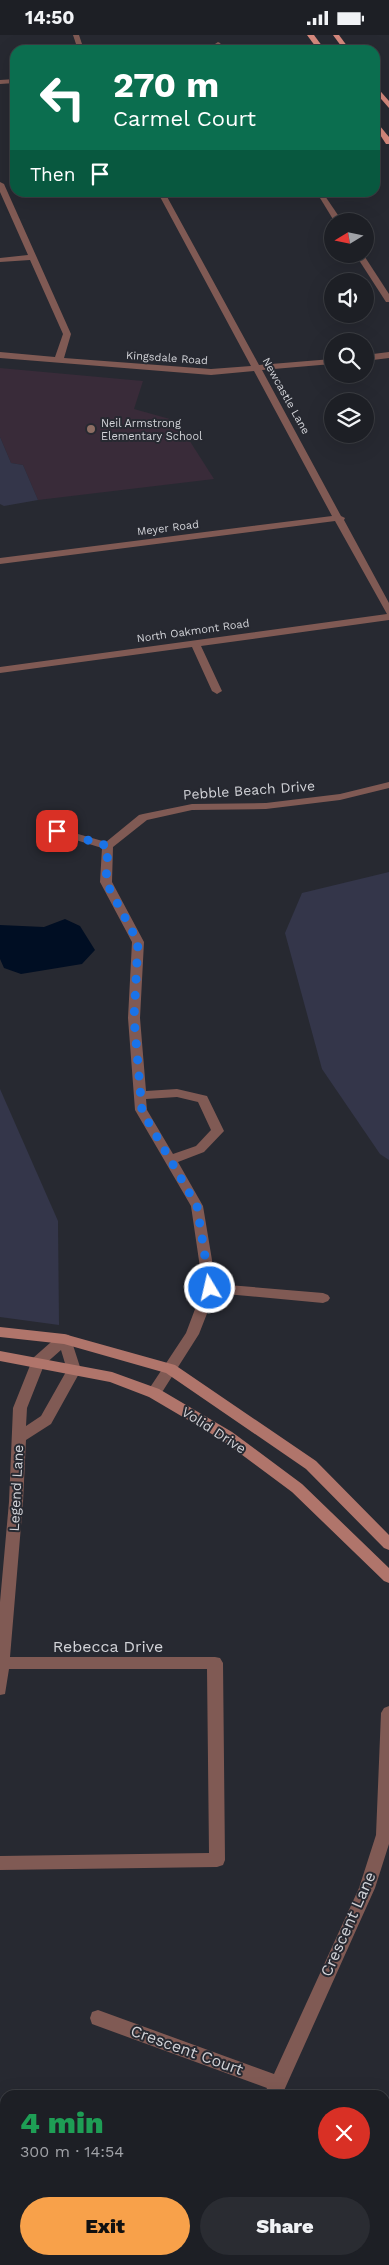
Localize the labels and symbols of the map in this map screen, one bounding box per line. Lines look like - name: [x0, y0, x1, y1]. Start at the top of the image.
- north arrow: [324, 213, 374, 263]
- street label: Kingsdale Road: [126, 349, 208, 367]
- street label: Newcastle Lane: [260, 355, 312, 437]
- place label: Neil Armstrong Elementary School: [101, 417, 203, 443]
- marker: Neil Armstrong Elementary School: [85, 423, 97, 435]
- street label: Meyer Road: [136, 518, 200, 538]
- street label: North Oakmont Road: [136, 617, 250, 645]
- street label: Pebble Beach Drive: [182, 777, 316, 803]
- pin: [36, 810, 78, 852]
- position arrow: [183, 1261, 235, 1313]
- street label: Volid Drive: [179, 1403, 249, 1457]
- street label: Legend Lane: [6, 1444, 26, 1532]
- street label: Rebecca Drive: [53, 1637, 163, 1656]
- street label: Crescent Lane: [316, 1869, 380, 1979]
- street label: Crescent Court: [128, 2021, 246, 2079]

